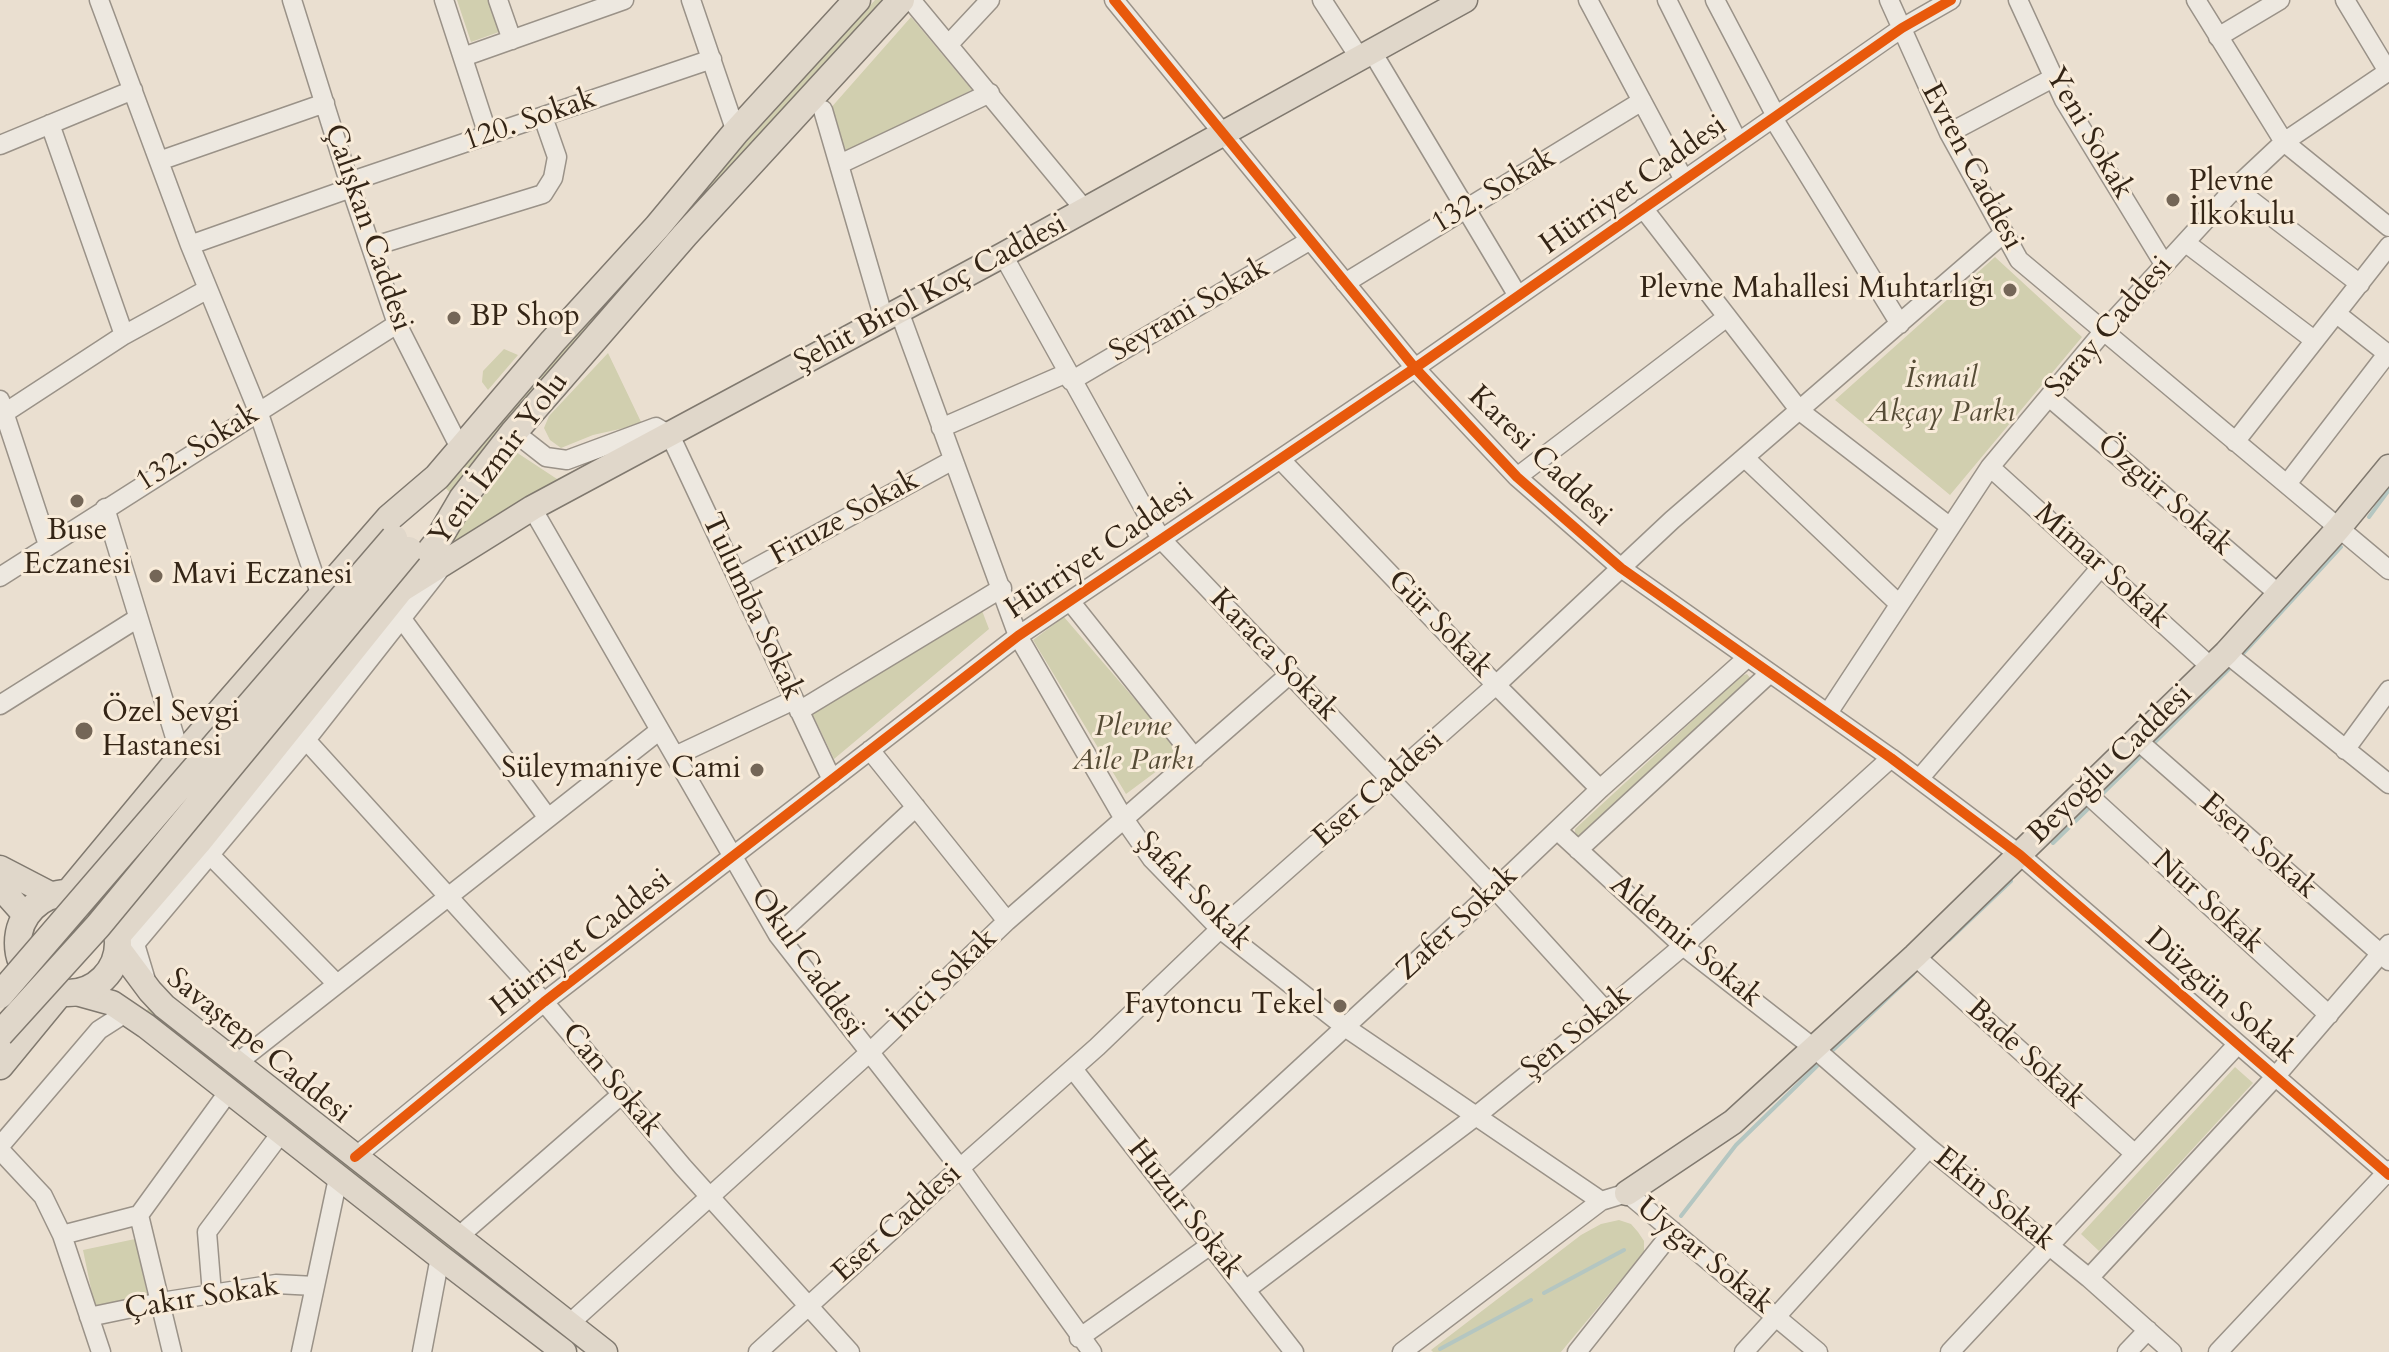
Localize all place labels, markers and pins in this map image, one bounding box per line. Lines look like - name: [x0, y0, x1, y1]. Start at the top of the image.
- place label: Plevne İlkokulu: [2189, 165, 2296, 236]
- marker: Plevne İlkokulu: [2164, 191, 2182, 209]
- place label: Plevne Mahallesi Muhtarlığı: [1639, 272, 1994, 308]
- marker: Plevne Mahallesi Muhtarlığı: [2001, 281, 2019, 299]
- place label: BP Shop: [470, 300, 580, 336]
- marker: BP Shop: [445, 309, 463, 327]
- marker: Buse Eczanesi: [68, 492, 86, 510]
- place label: Buse Eczanesi: [23, 514, 131, 584]
- place label: Mavi Eczanesi: [172, 558, 353, 594]
- marker: Mavi Eczanesi: [147, 567, 165, 585]
- place label: Özel Sevgi Hastanesi: [102, 696, 240, 766]
- marker: Özel Sevgi Hastanesi: [73, 720, 95, 742]
- place label: Süleymaniye Cami: [501, 752, 741, 788]
- marker: Süleymaniye Cami: [748, 761, 766, 779]
- place label: Faytoncu Tekel: [1124, 988, 1324, 1024]
- marker: Faytoncu Tekel: [1331, 997, 1349, 1015]

